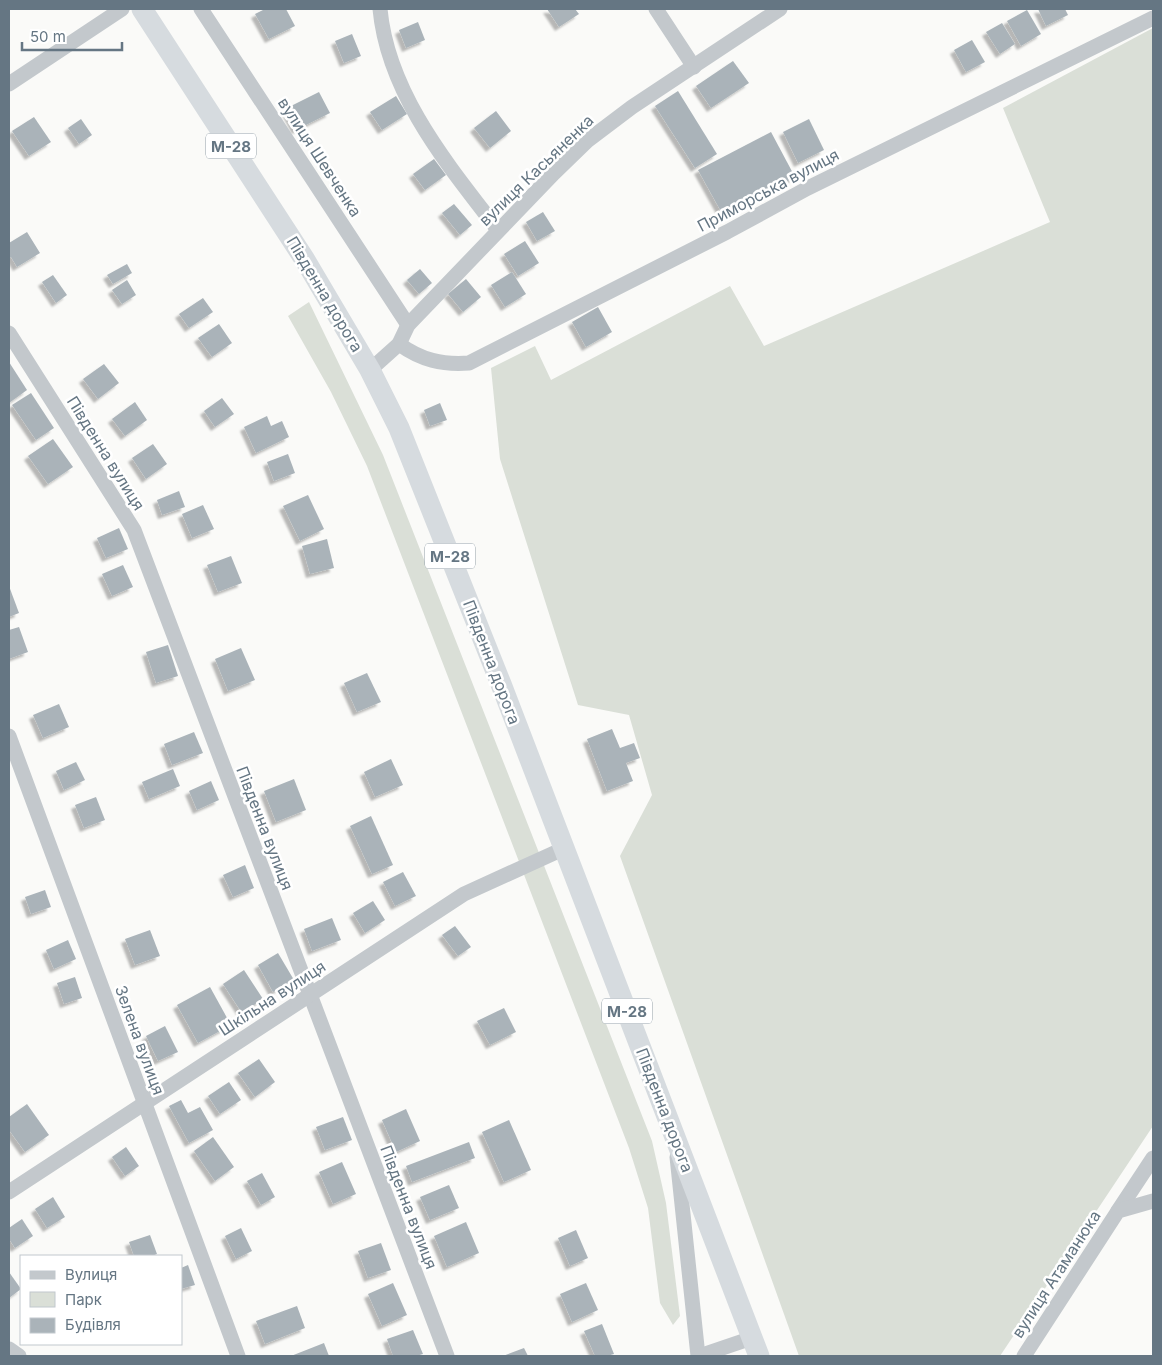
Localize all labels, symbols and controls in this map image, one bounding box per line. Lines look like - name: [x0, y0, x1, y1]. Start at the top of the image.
- scale bar: [22, 20, 122, 52]
- text: 50 m: [30, 27, 66, 46]
- street label: вулиця Шевченка: [274, 94, 366, 220]
- street label: вулиця Касьяненка: [475, 110, 597, 230]
- road number: М-28: [206, 134, 256, 158]
- street label: Приморська вулиця: [694, 144, 842, 236]
- street label: Південна дорога: [283, 232, 367, 356]
- street label: Південна вулиця: [63, 392, 149, 514]
- road number: М-28: [425, 544, 475, 568]
- street label: Південна дорога: [459, 597, 525, 727]
- street label: Південна вулиця: [232, 763, 298, 893]
- street label: Шкільна вулиця: [215, 956, 329, 1040]
- street label: Зелена вулиця: [111, 983, 169, 1097]
- road number: М-28: [602, 998, 652, 1024]
- street label: Південна дорога: [632, 1045, 698, 1175]
- street label: Південна вулиця: [376, 1142, 442, 1272]
- street label: вулиця Атаманюка: [1007, 1207, 1105, 1341]
- legend: [20, 1255, 182, 1345]
- text: Вулиця: [65, 1265, 117, 1284]
- text: Парк: [65, 1290, 102, 1309]
- text: Будівля: [65, 1315, 121, 1334]

